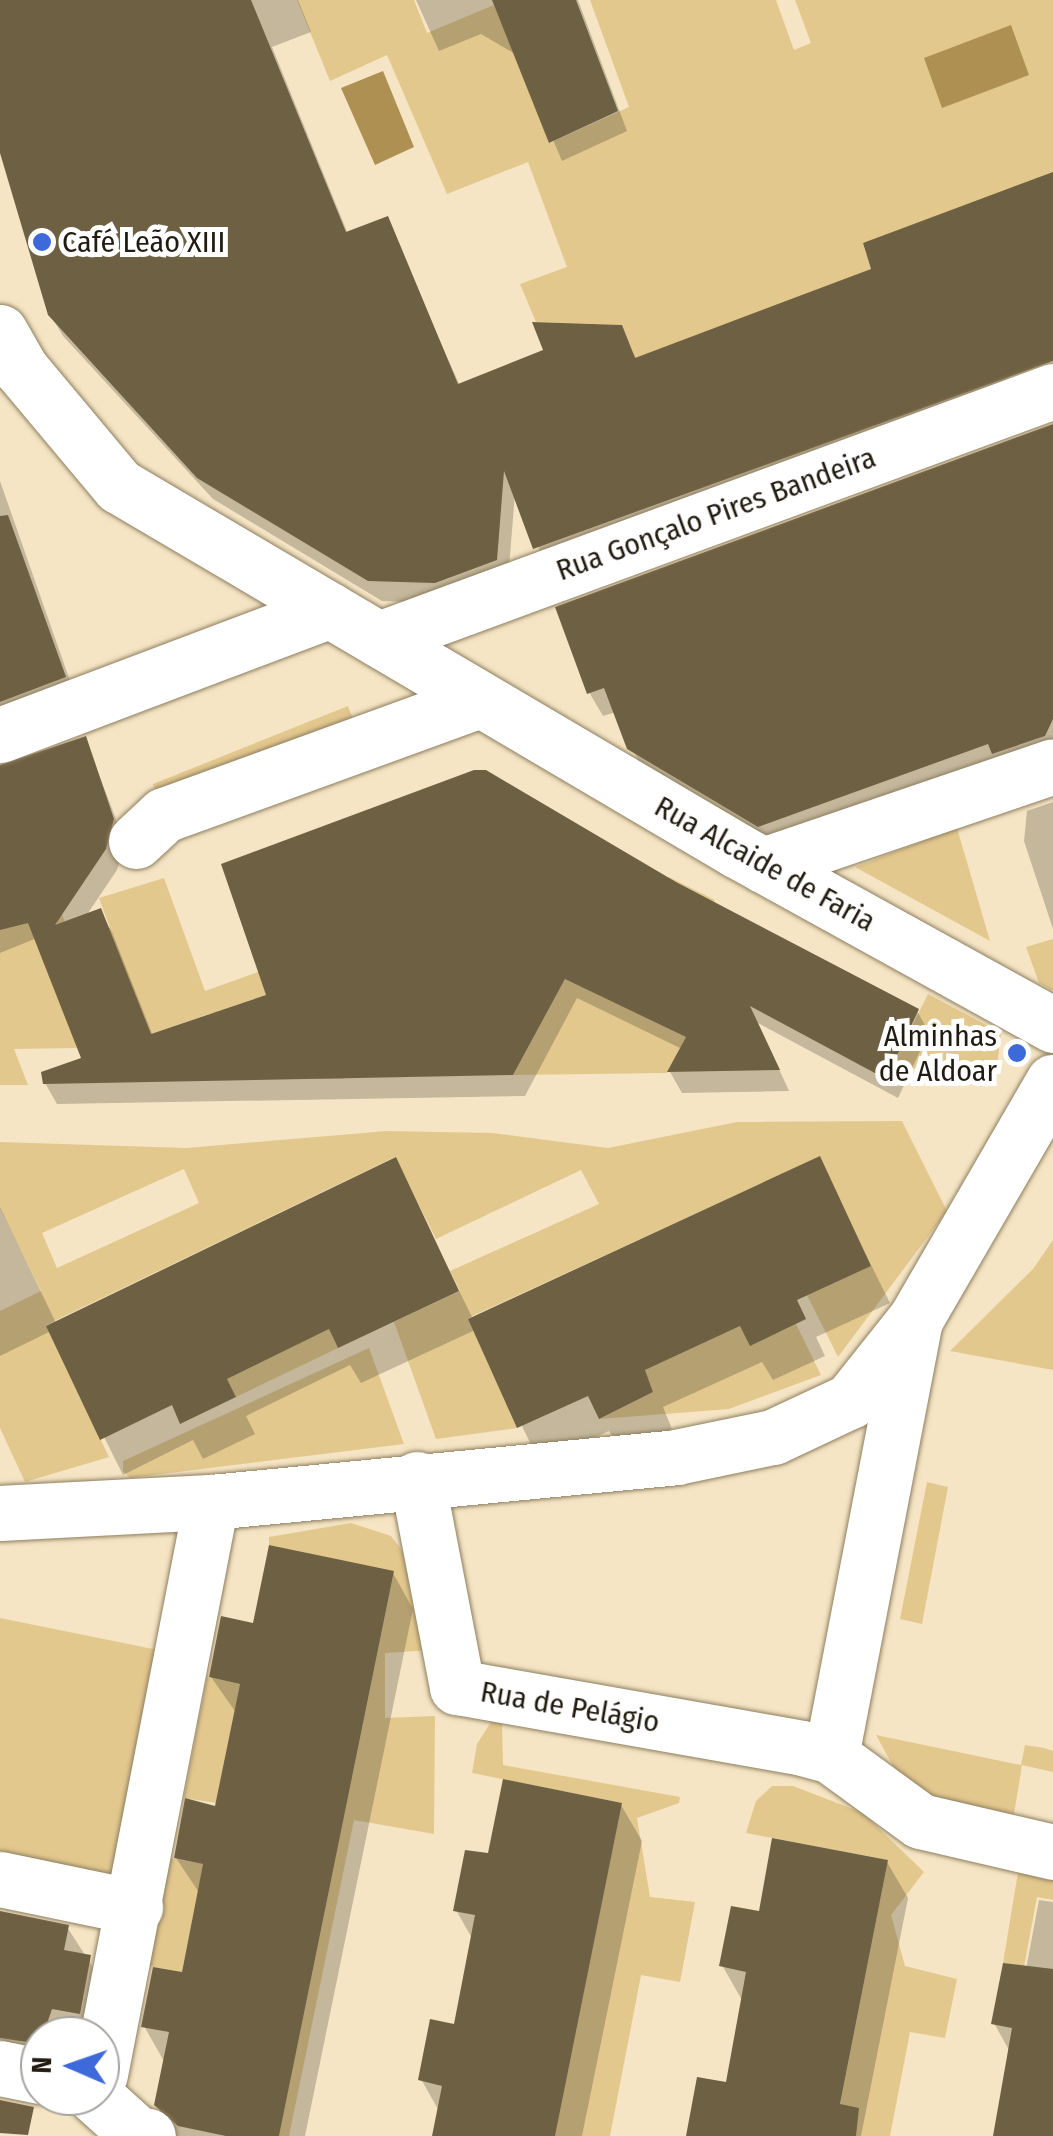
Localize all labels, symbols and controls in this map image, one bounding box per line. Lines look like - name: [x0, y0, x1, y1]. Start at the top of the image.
- place label: Café Leão XIII: [62, 224, 225, 260]
- marker: Café Leão XIII: [31, 231, 53, 253]
- street label: Rua Gonçalo Pires Bandeira: [551, 439, 881, 589]
- street label: Rua Alcaide de Faria: [648, 788, 882, 940]
- place label: Alminhas de Aldoar: [879, 1018, 997, 1088]
- marker: Alminhas de Aldoar: [1006, 1042, 1028, 1064]
- street label: Rua de Pelágio: [478, 1674, 662, 1740]
- north arrow: [20, 2016, 120, 2116]
- text: N: [25, 2056, 58, 2074]

